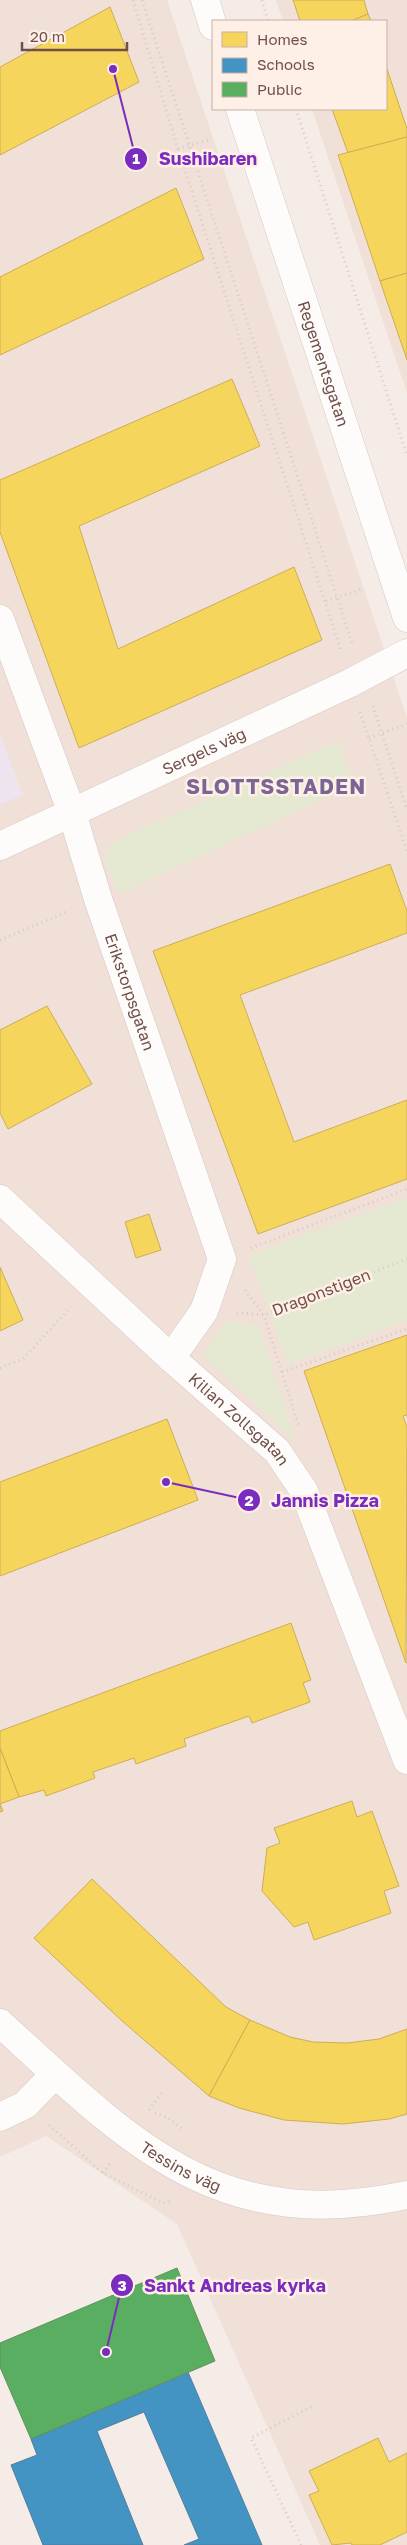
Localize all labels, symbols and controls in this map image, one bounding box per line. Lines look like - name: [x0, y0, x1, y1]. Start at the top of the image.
- scale bar: [22, 20, 128, 52]
- legend: [212, 20, 387, 110]
- text: 20 m: [30, 27, 65, 45]
- text: Homes: [257, 30, 307, 48]
- text: Schools: [257, 55, 315, 73]
- text: Public: [257, 80, 302, 98]
- callout: Sushibaren: [123, 142, 267, 175]
- text: Sushibaren: [159, 147, 257, 169]
- text: 1: [132, 149, 140, 167]
- street label: Regementsgatan: [294, 298, 353, 429]
- street label: Sergels väg: [159, 723, 249, 779]
- district label: SLOTTSSTADEN: [186, 773, 366, 799]
- street label: Erikstorpsgatan: [101, 931, 159, 1053]
- street label: Dragonstigen: [269, 1264, 373, 1320]
- street label: Kilian Zollsgatan: [185, 1368, 294, 1469]
- callout: Jannis Pizza: [236, 1484, 389, 1517]
- text: Jannis Pizza: [271, 1489, 379, 1511]
- text: 2: [244, 1491, 254, 1509]
- street label: Tessins väg: [137, 2137, 224, 2196]
- callout: Sankt Andreas kyrka: [109, 2269, 336, 2302]
- text: Sankt Andreas kyrka: [144, 2274, 326, 2296]
- text: 3: [117, 2276, 127, 2294]

